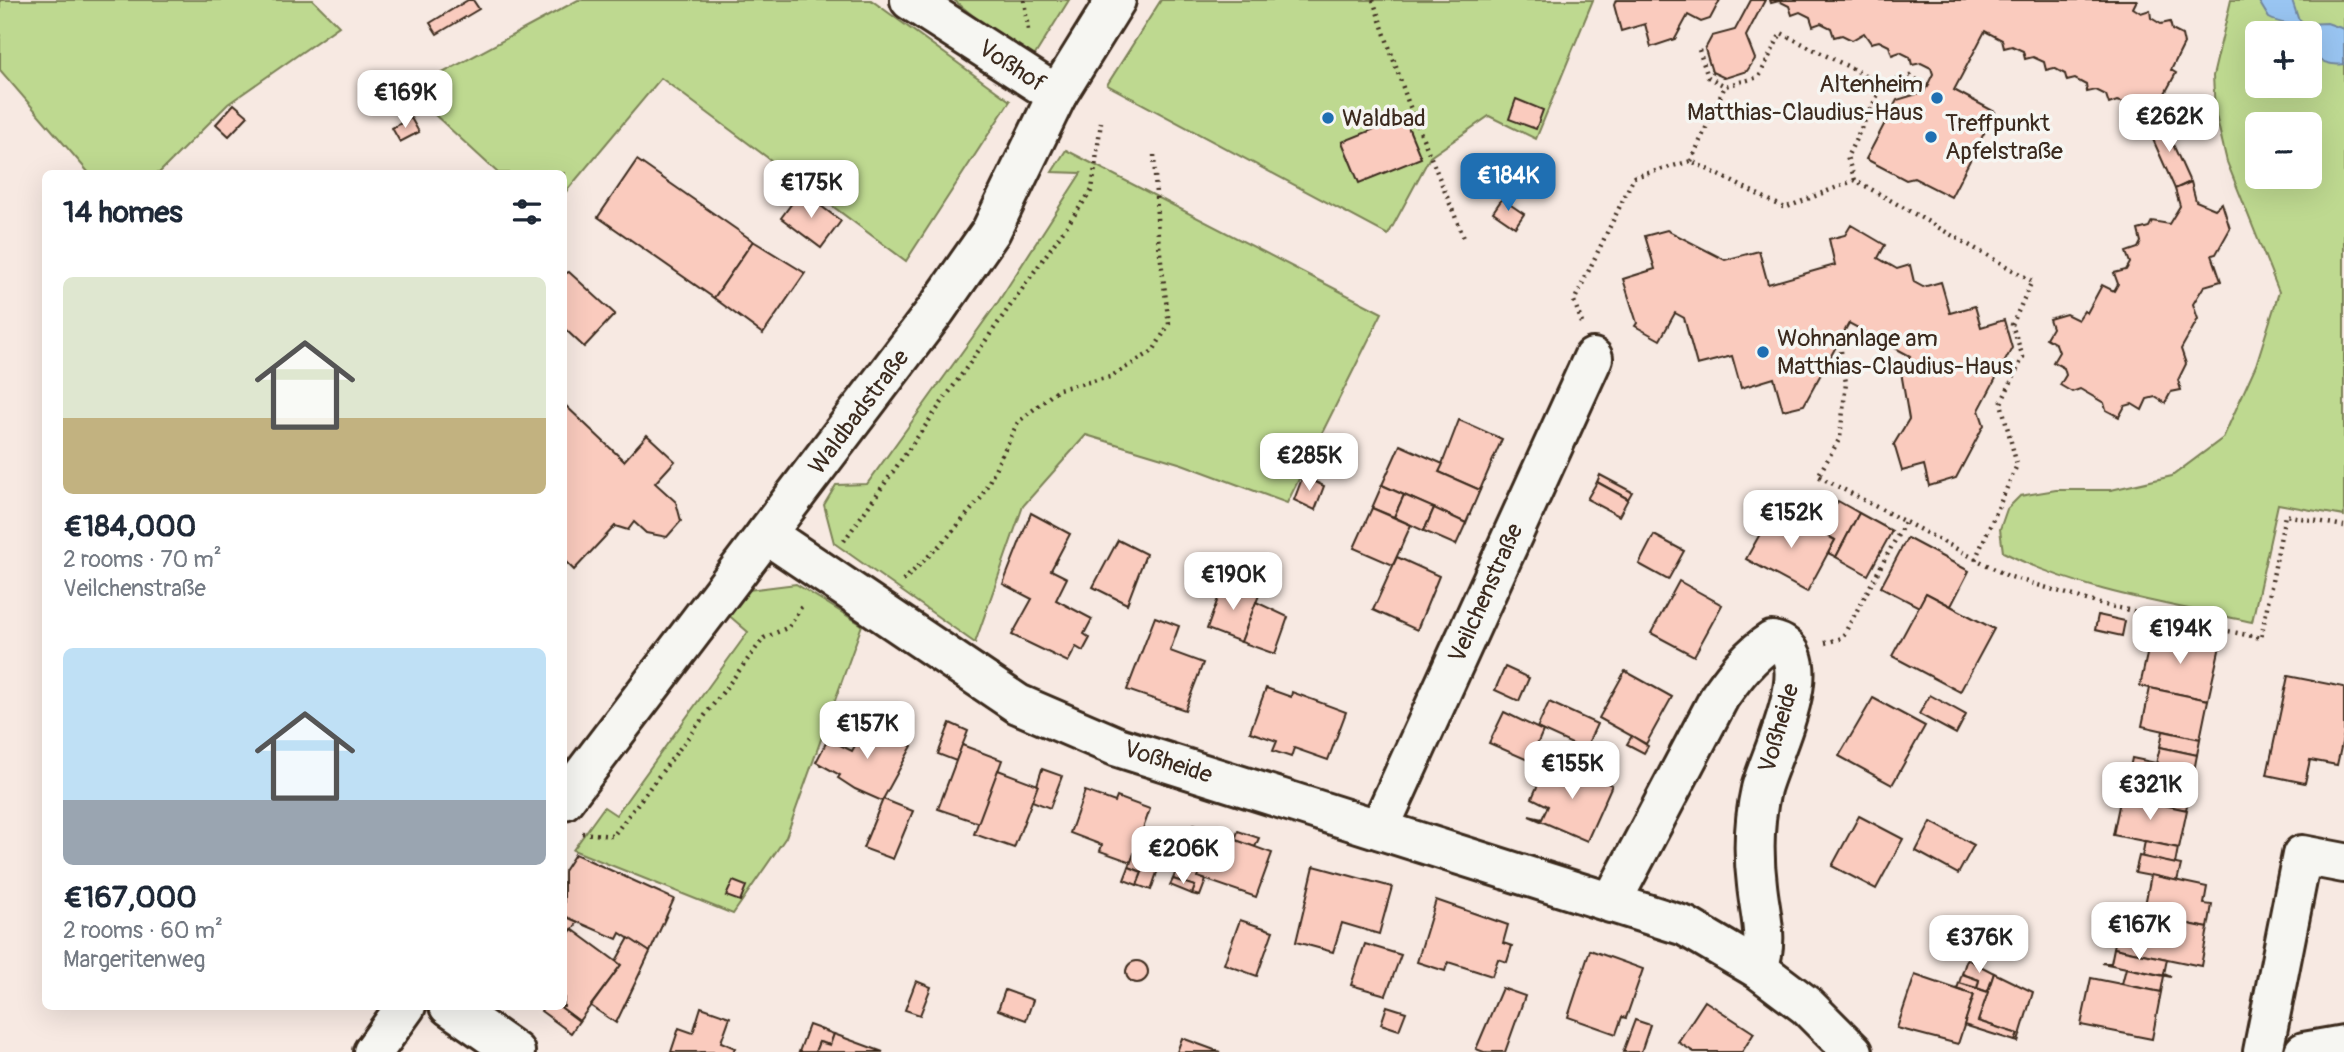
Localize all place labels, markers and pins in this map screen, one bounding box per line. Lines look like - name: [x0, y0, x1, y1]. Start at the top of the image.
- place label: Altenheim Matthias-Claudius-Haus: [1687, 70, 1923, 127]
- pin: €169K: [356, 71, 454, 130]
- marker: Altenheim Matthias-Claudius-Haus: [1929, 90, 1945, 106]
- pin: €262K: [2120, 94, 2218, 154]
- place label: Waldbad: [1342, 104, 1426, 133]
- place label: Treffpunkt Apfelstraße: [1945, 109, 2063, 166]
- marker: Waldbad: [1320, 110, 1336, 126]
- marker: Treffpunkt Apfelstraße: [1923, 129, 1939, 145]
- pin: €184K: [1459, 154, 1557, 213]
- pin: €175K: [762, 160, 860, 220]
- place label: Wohnanlage am Matthias-Claudius-Haus: [1777, 324, 2013, 381]
- marker: Wohnanlage am Matthias-Claudius-Haus: [1755, 344, 1771, 360]
- pin: €285K: [1260, 434, 1358, 493]
- pin: €152K: [1742, 490, 1840, 550]
- pin: €190K: [1184, 552, 1282, 612]
- pin: €194K: [2131, 606, 2229, 666]
- pin: €157K: [818, 702, 916, 761]
- pin: €155K: [1523, 742, 1621, 801]
- pin: €321K: [2101, 762, 2199, 822]
- pin: €206K: [1134, 826, 1232, 886]
- pin: €167K: [2090, 902, 2188, 962]
- pin: €376K: [1930, 916, 2028, 975]

